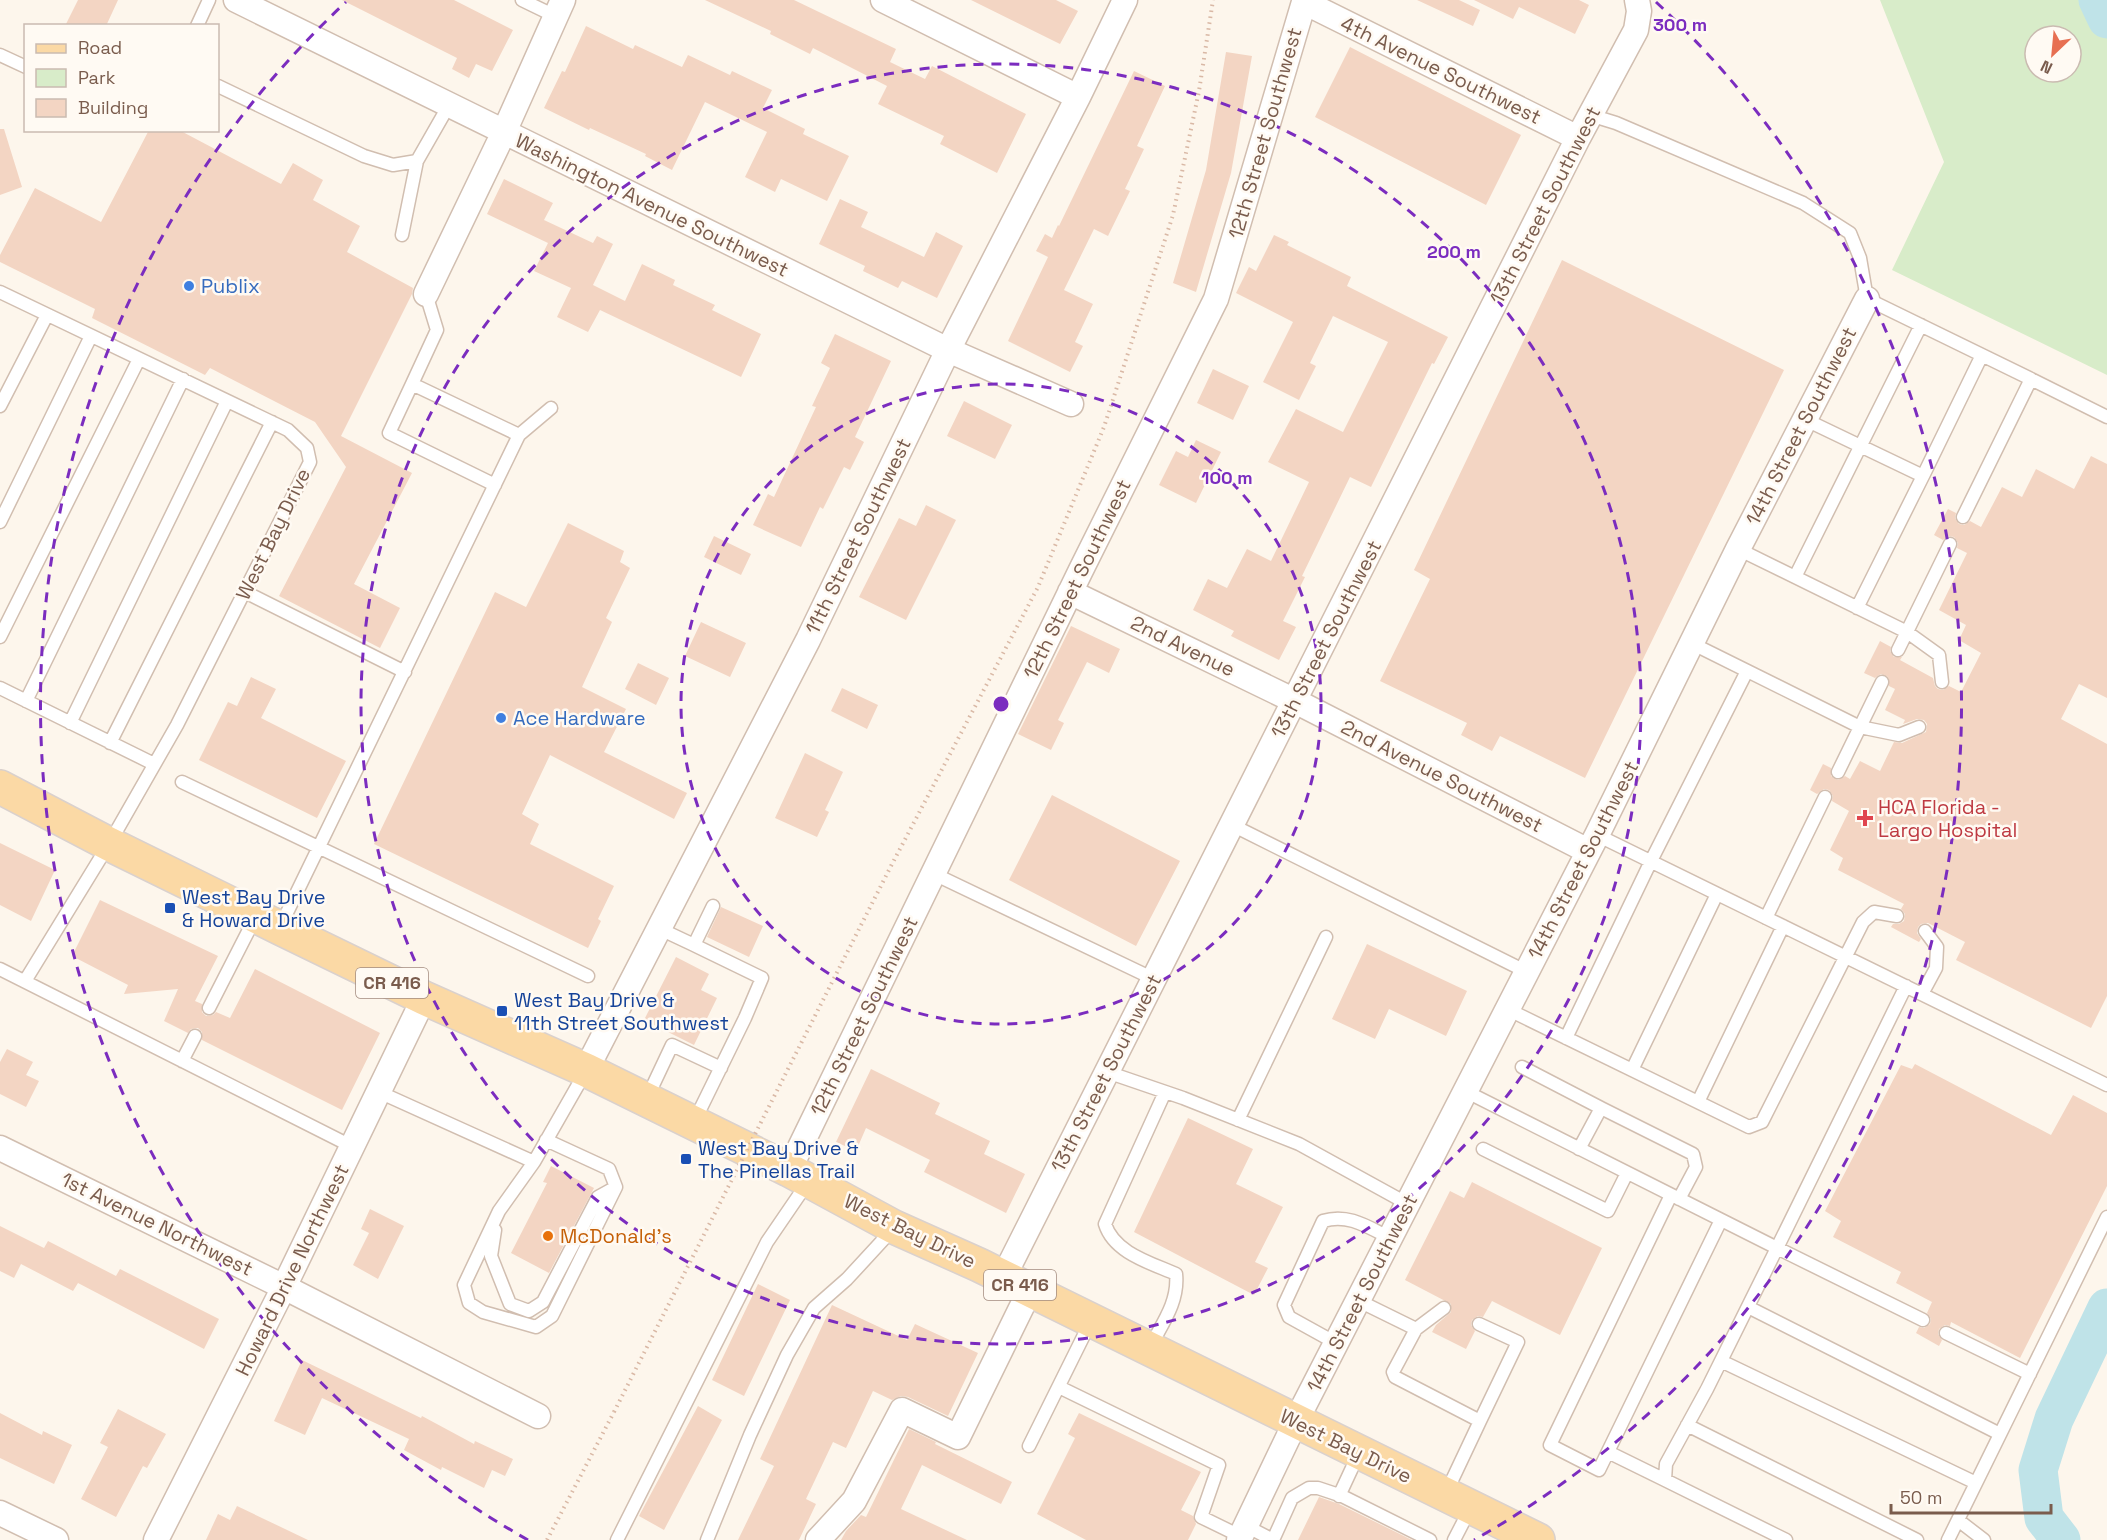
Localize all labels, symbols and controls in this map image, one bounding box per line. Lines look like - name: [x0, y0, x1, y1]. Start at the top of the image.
- street label: 4th Avenue Southwest: [1336, 10, 1546, 130]
- text: 300 m: [1653, 13, 1707, 36]
- legend: [24, 24, 219, 132]
- street label: 12th Street Southwest: [1222, 24, 1308, 242]
- north arrow: [2023, 24, 2083, 84]
- text: Road: [78, 36, 122, 59]
- text: N: [2037, 55, 2056, 79]
- text: Park: [78, 66, 116, 89]
- text: Building: [78, 96, 148, 119]
- street label: 13th Street Southwest: [1484, 102, 1606, 308]
- street label: Washington Avenue Southwest: [511, 127, 793, 283]
- text: 200 m: [1427, 240, 1481, 263]
- place label: Publix: [201, 273, 260, 299]
- marker: Publix: [182, 279, 196, 293]
- street label: 14th Street Southwest: [1740, 322, 1862, 530]
- street label: 11th Street Southwest: [799, 434, 917, 638]
- street label: West Bay Drive: [230, 464, 316, 604]
- text: 100 m: [1201, 466, 1253, 489]
- street label: 12th Street Southwest: [1017, 475, 1137, 683]
- street label: 13th Street Southwest: [1265, 536, 1387, 742]
- street label: 2nd Avenue: [1127, 610, 1239, 682]
- centre of rings: [991, 694, 1011, 714]
- place label: Ace Hardware: [513, 705, 646, 731]
- marker: Ace Hardware: [494, 711, 508, 725]
- street label: 2nd Avenue Southwest: [1337, 714, 1547, 838]
- street label: 14th Street Southwest: [1522, 756, 1644, 964]
- place label: HCA Florida - Largo Hospital: [1878, 794, 2017, 843]
- marker: HCA Florida - Largo Hospital: [1856, 809, 1874, 827]
- place label: West Bay Drive & Howard Drive: [182, 884, 325, 933]
- marker: West Bay Drive & Howard Drive: [163, 901, 177, 915]
- street label: 12th Street Southwest: [804, 912, 924, 1120]
- road number: CR 416: [356, 968, 428, 998]
- street label: 13th Street Southwest: [1045, 970, 1167, 1176]
- place label: West Bay Drive & 11th Street Southwest: [514, 987, 729, 1036]
- marker: West Bay Drive & 11th Street Southwest: [495, 1004, 509, 1018]
- place label: West Bay Drive & The Pinellas Trail: [698, 1135, 859, 1184]
- marker: West Bay Drive & The Pinellas Trail: [679, 1152, 693, 1166]
- street label: Howard Drive Northwest: [229, 1160, 355, 1380]
- street label: 1st Avenue Northwest: [57, 1166, 257, 1282]
- street label: West Bay Drive: [840, 1188, 980, 1274]
- street label: 14th Street Southwest: [1301, 1189, 1423, 1397]
- place label: McDonald's: [560, 1223, 672, 1249]
- marker: McDonald's: [541, 1229, 555, 1243]
- road number: CR 416: [984, 1270, 1056, 1300]
- street label: West Bay Drive: [1276, 1403, 1416, 1489]
- scale bar: [1891, 1477, 2052, 1515]
- text: 50 m: [1900, 1486, 1942, 1509]

